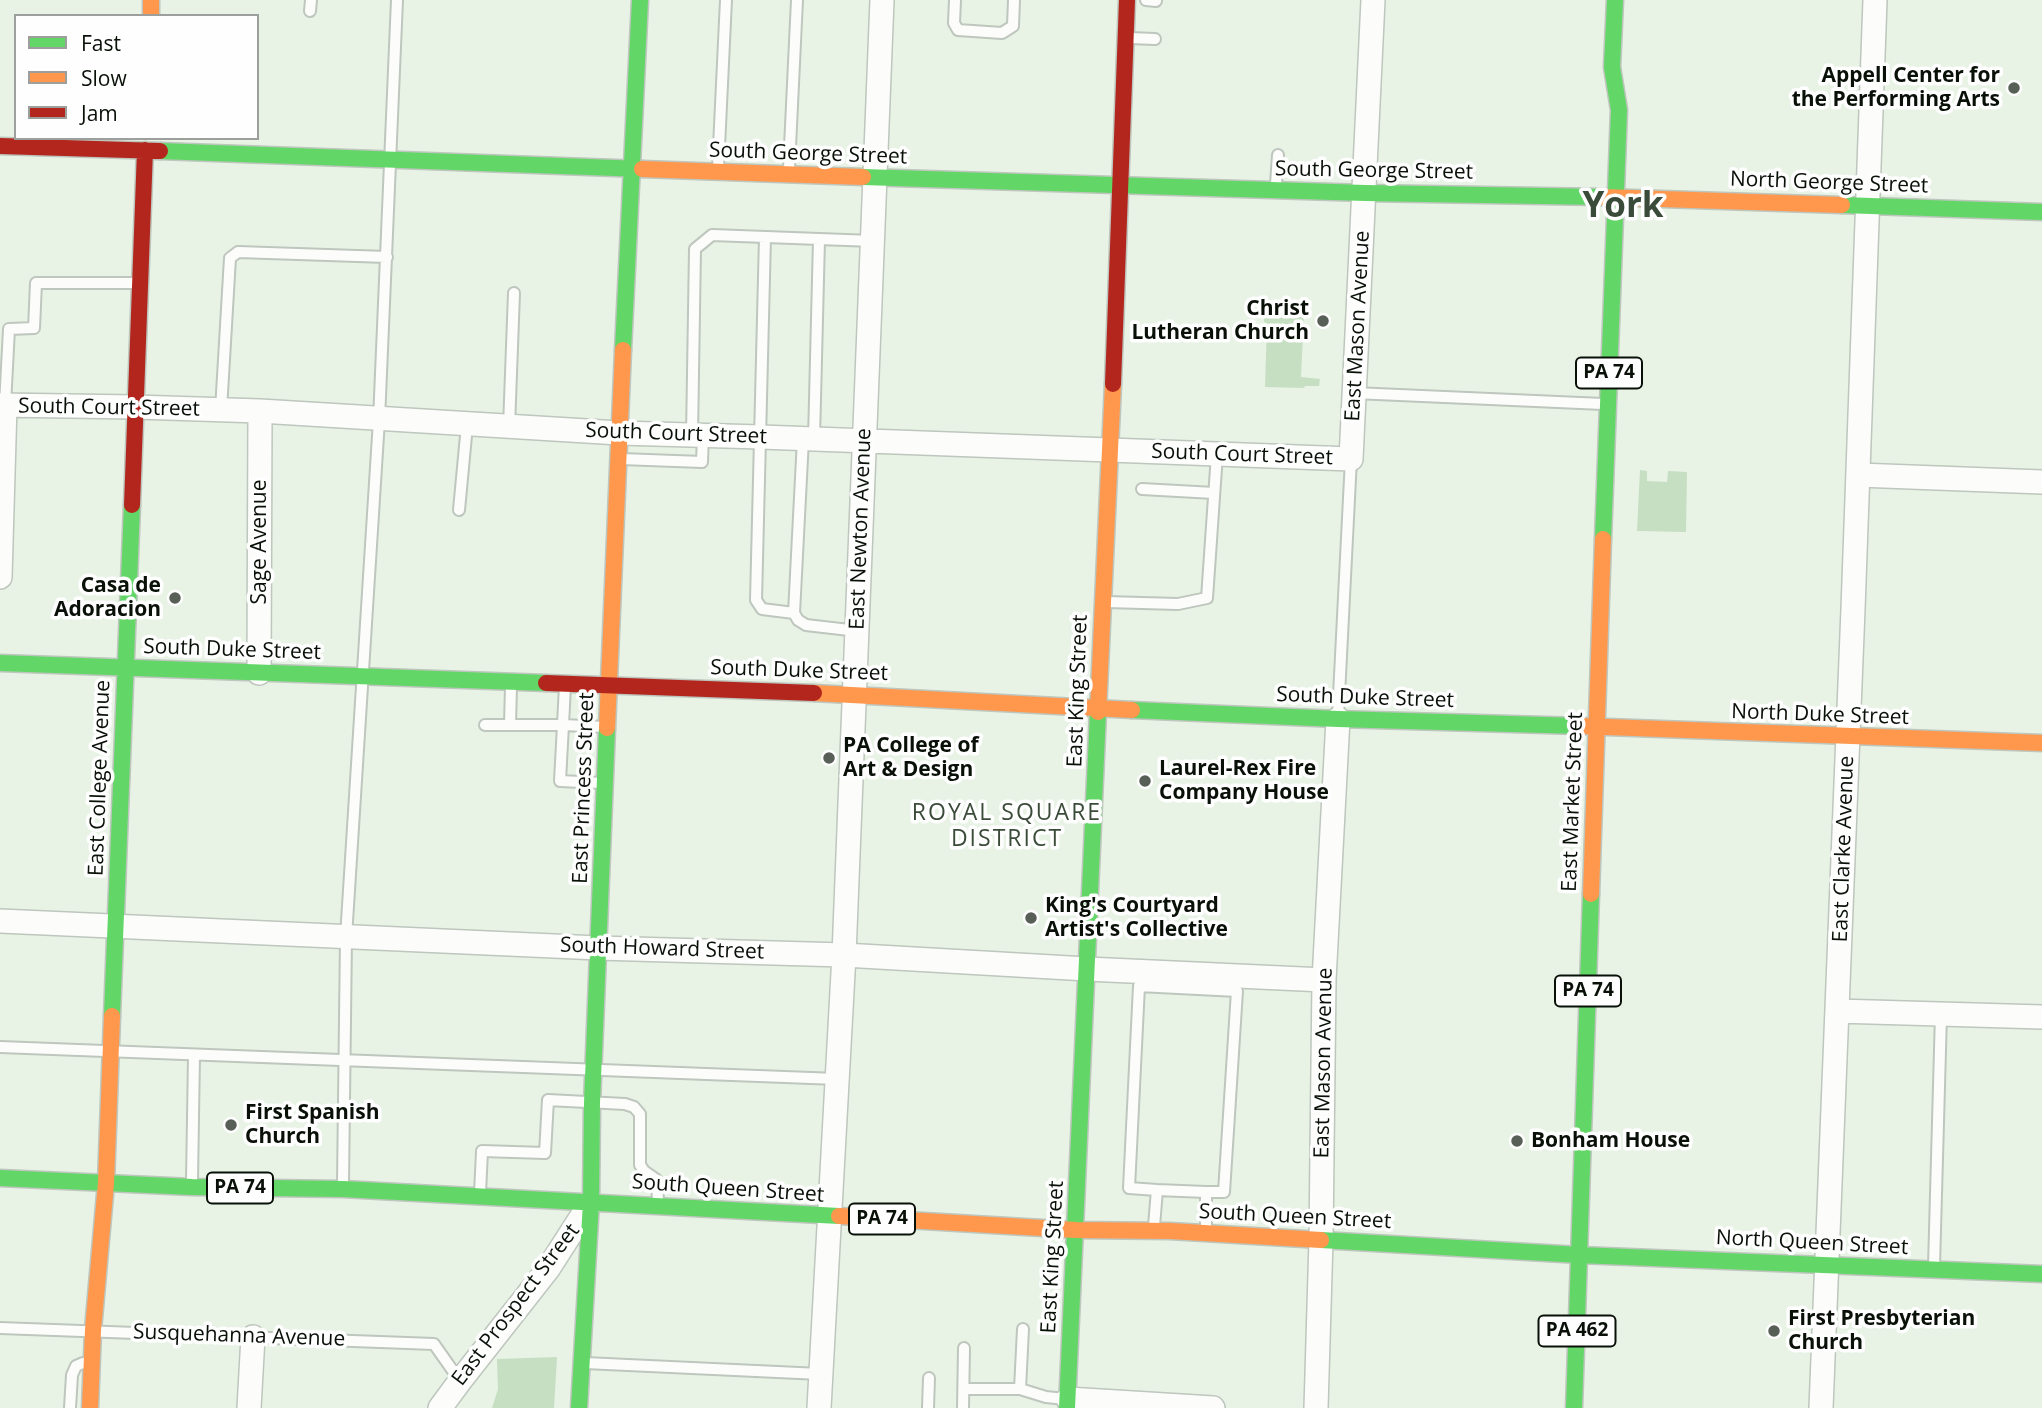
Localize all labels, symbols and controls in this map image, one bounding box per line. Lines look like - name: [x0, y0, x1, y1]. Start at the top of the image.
- legend: [14, 14, 259, 140]
- text: Fast: [81, 29, 121, 57]
- place label: Appell Center for the Performing Arts: [1792, 63, 2000, 113]
- text: Slow: [81, 64, 127, 92]
- marker: Appell Center for the Performing Arts: [2006, 80, 2022, 96]
- text: Jam: [81, 99, 118, 127]
- street label: South George Street: [708, 138, 908, 170]
- street label: South George Street: [1275, 157, 1473, 185]
- street label: North George Street: [1729, 167, 1929, 199]
- district label: York: [1582, 186, 1664, 228]
- street label: East Mason Avenue: [1340, 230, 1376, 422]
- place label: Christ Lutheran Church: [1131, 296, 1309, 346]
- marker: Christ Lutheran Church: [1315, 313, 1331, 329]
- road number: PA 74: [1576, 358, 1642, 388]
- street label: South Court Street: [18, 394, 200, 422]
- street label: South Court Street: [585, 418, 767, 450]
- street label: East Newton Avenue: [845, 428, 877, 630]
- street label: South Court Street: [1151, 439, 1333, 471]
- street label: Sage Avenue: [247, 480, 273, 604]
- place label: Casa de Adoracion: [54, 573, 161, 623]
- marker: Casa de Adoracion: [167, 590, 183, 606]
- street label: East King Street: [1063, 614, 1093, 768]
- street label: South Duke Street: [143, 634, 321, 666]
- street label: South Duke Street: [710, 655, 888, 687]
- street label: East College Avenue: [84, 679, 116, 877]
- street label: South Duke Street: [1276, 682, 1454, 714]
- street label: East Princess Street: [568, 692, 600, 884]
- street label: North Duke Street: [1731, 699, 1909, 731]
- street label: East Market Street: [1557, 712, 1589, 892]
- place label: PA College of Art & Design: [843, 733, 979, 783]
- marker: PA College of Art & Design: [821, 750, 837, 766]
- street label: East Clarke Avenue: [1828, 755, 1860, 943]
- place label: Laurel-Rex Fire Company House: [1159, 756, 1329, 806]
- marker: Laurel-Rex Fire Company House: [1137, 773, 1153, 789]
- district label: ROYAL SQUARE DISTRICT: [913, 799, 1101, 853]
- place label: King's Courtyard Artist's Collective: [1045, 893, 1228, 943]
- marker: King's Courtyard Artist's Collective: [1023, 910, 1039, 926]
- street label: South Howard Street: [559, 933, 765, 965]
- street label: East Mason Avenue: [1310, 967, 1338, 1159]
- road number: PA 74: [1555, 976, 1621, 1007]
- place label: First Spanish Church: [245, 1100, 379, 1150]
- marker: First Spanish Church: [223, 1117, 239, 1133]
- place label: Bonham House: [1531, 1128, 1690, 1154]
- marker: Bonham House: [1509, 1133, 1525, 1149]
- street label: South Queen Street: [631, 1170, 825, 1208]
- road number: PA 74: [207, 1172, 273, 1204]
- street label: East King Street: [1036, 1180, 1070, 1334]
- street label: South Queen Street: [1198, 1199, 1392, 1235]
- road number: PA 74: [849, 1204, 915, 1234]
- street label: East Prospect Street: [447, 1219, 585, 1391]
- street label: North Queen Street: [1715, 1225, 1909, 1261]
- place label: First Presbyterian Church: [1788, 1306, 1975, 1356]
- road number: PA 462: [1538, 1316, 1616, 1346]
- street label: Susquehanna Avenue: [132, 1320, 346, 1352]
- marker: First Presbyterian Church: [1766, 1323, 1782, 1339]

